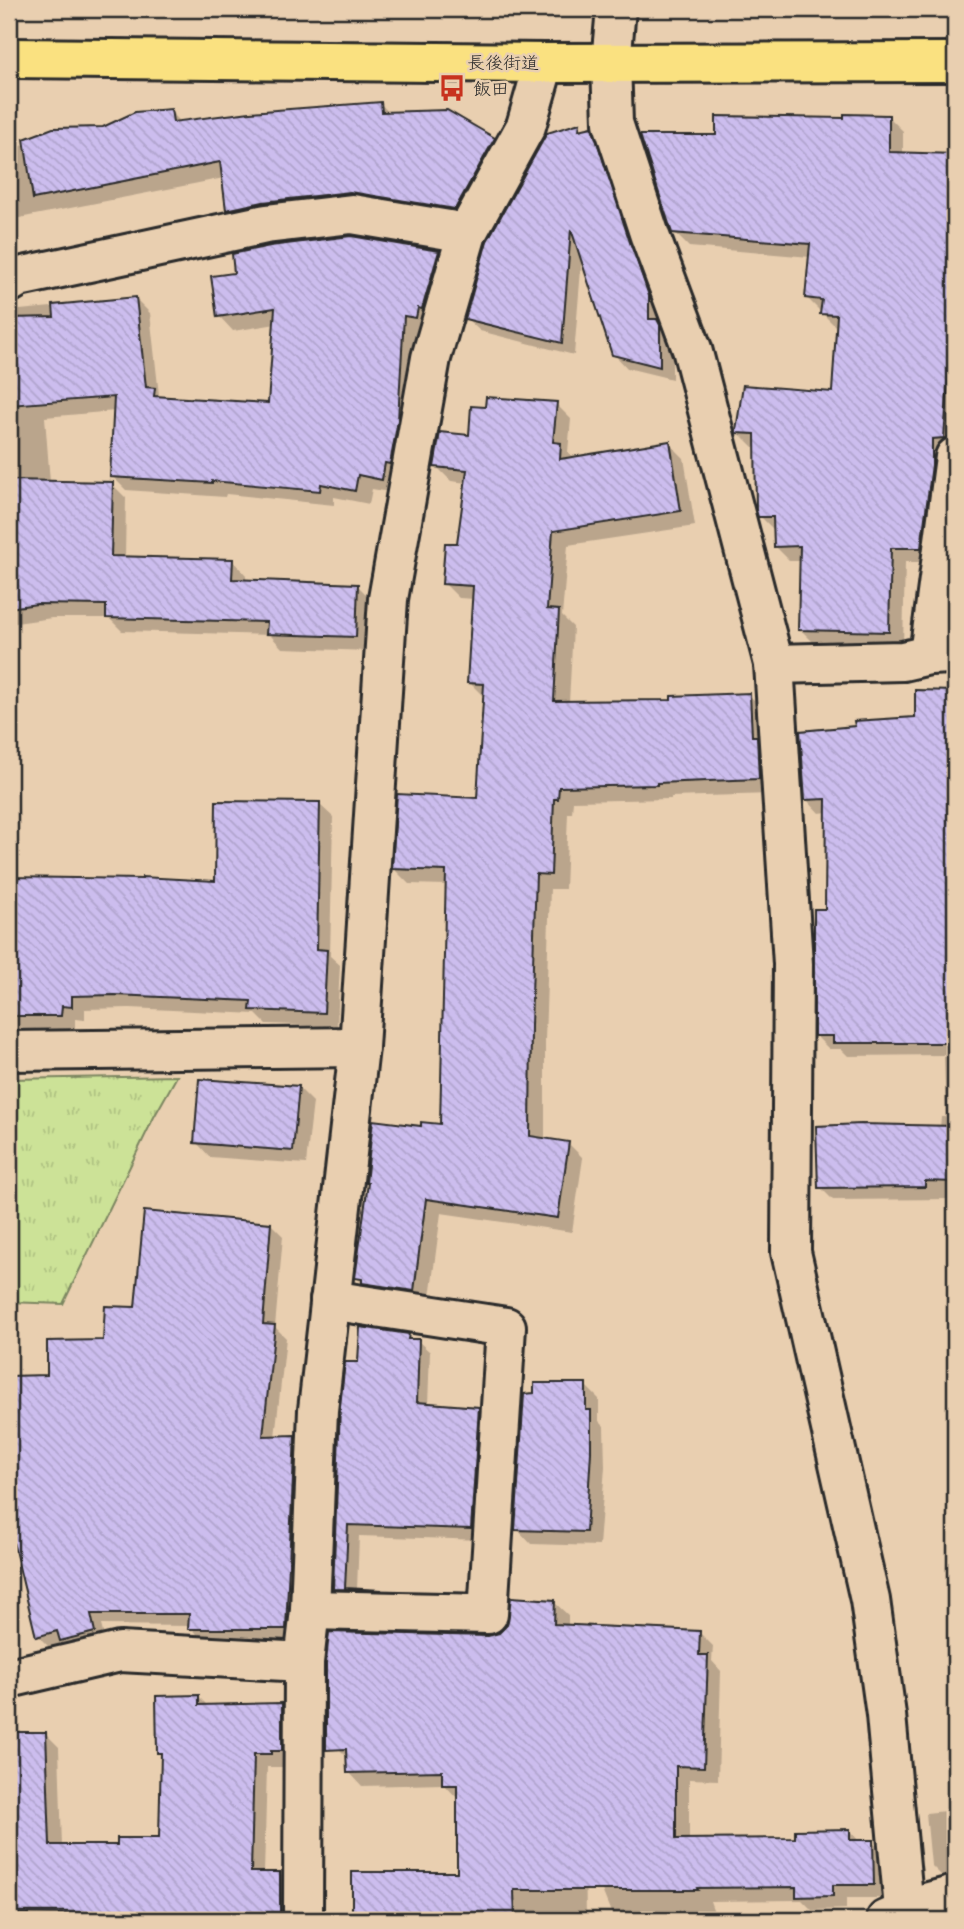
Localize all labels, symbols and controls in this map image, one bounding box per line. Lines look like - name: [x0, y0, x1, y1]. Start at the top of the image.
- street label: 長後街道: [467, 50, 539, 74]
- bus stop icon: 飯田: [437, 73, 467, 103]
- place label: 飯田: [473, 76, 509, 100]

